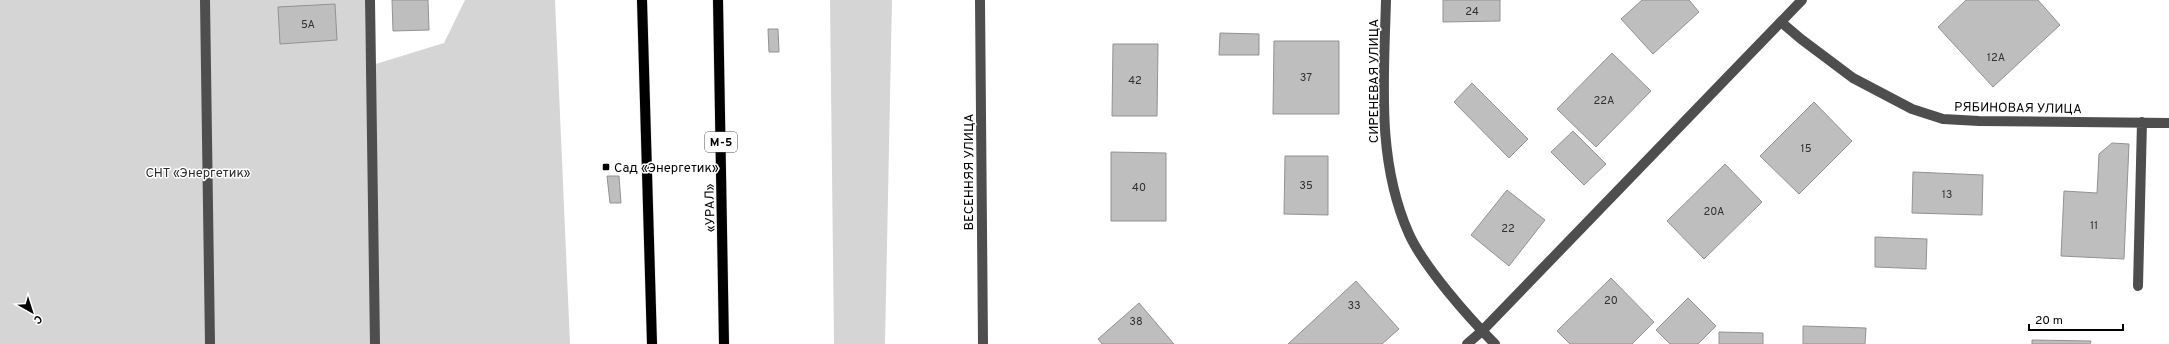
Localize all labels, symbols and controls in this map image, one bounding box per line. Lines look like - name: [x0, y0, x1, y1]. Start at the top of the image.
- house number: 24: [1465, 5, 1479, 19]
- house number: 5А: [301, 18, 315, 32]
- street label: СИРЕНЕВАЯ УЛИЦА: [1367, 19, 1383, 143]
- house number: 12А: [1987, 51, 2005, 65]
- house number: 37: [1300, 71, 1312, 85]
- house number: 42: [1128, 74, 1142, 88]
- house number: 22А: [1594, 94, 1614, 108]
- street label: РЯБИНОВАЯ УЛИЦА: [1954, 100, 2082, 118]
- street label: ВЕСЕННЯЯ УЛИЦА: [962, 113, 978, 230]
- road number: М-5: [705, 132, 737, 152]
- house number: 15: [1801, 142, 1812, 156]
- place label: Сад «Энергетик»: [614, 161, 719, 177]
- marker: Сад «Энергетик»: [601, 162, 611, 172]
- park label: СНТ «Энергетик»: [145, 166, 251, 182]
- house number: 35: [1299, 179, 1313, 193]
- house number: 40: [1132, 181, 1146, 195]
- street label: «УРАЛ»: [703, 183, 719, 232]
- house number: 13: [1942, 188, 1952, 202]
- house number: 20А: [1704, 205, 1724, 219]
- house number: 11: [2090, 219, 2098, 233]
- house number: 22: [1501, 222, 1515, 236]
- north arrow: [12, 292, 52, 332]
- house number: 20: [1604, 294, 1618, 308]
- house number: 33: [1347, 299, 1361, 313]
- scale bar: [2029, 306, 2123, 332]
- text: С: [31, 311, 45, 327]
- text: 20 m: [2035, 313, 2063, 329]
- house number: 38: [1129, 315, 1143, 329]

